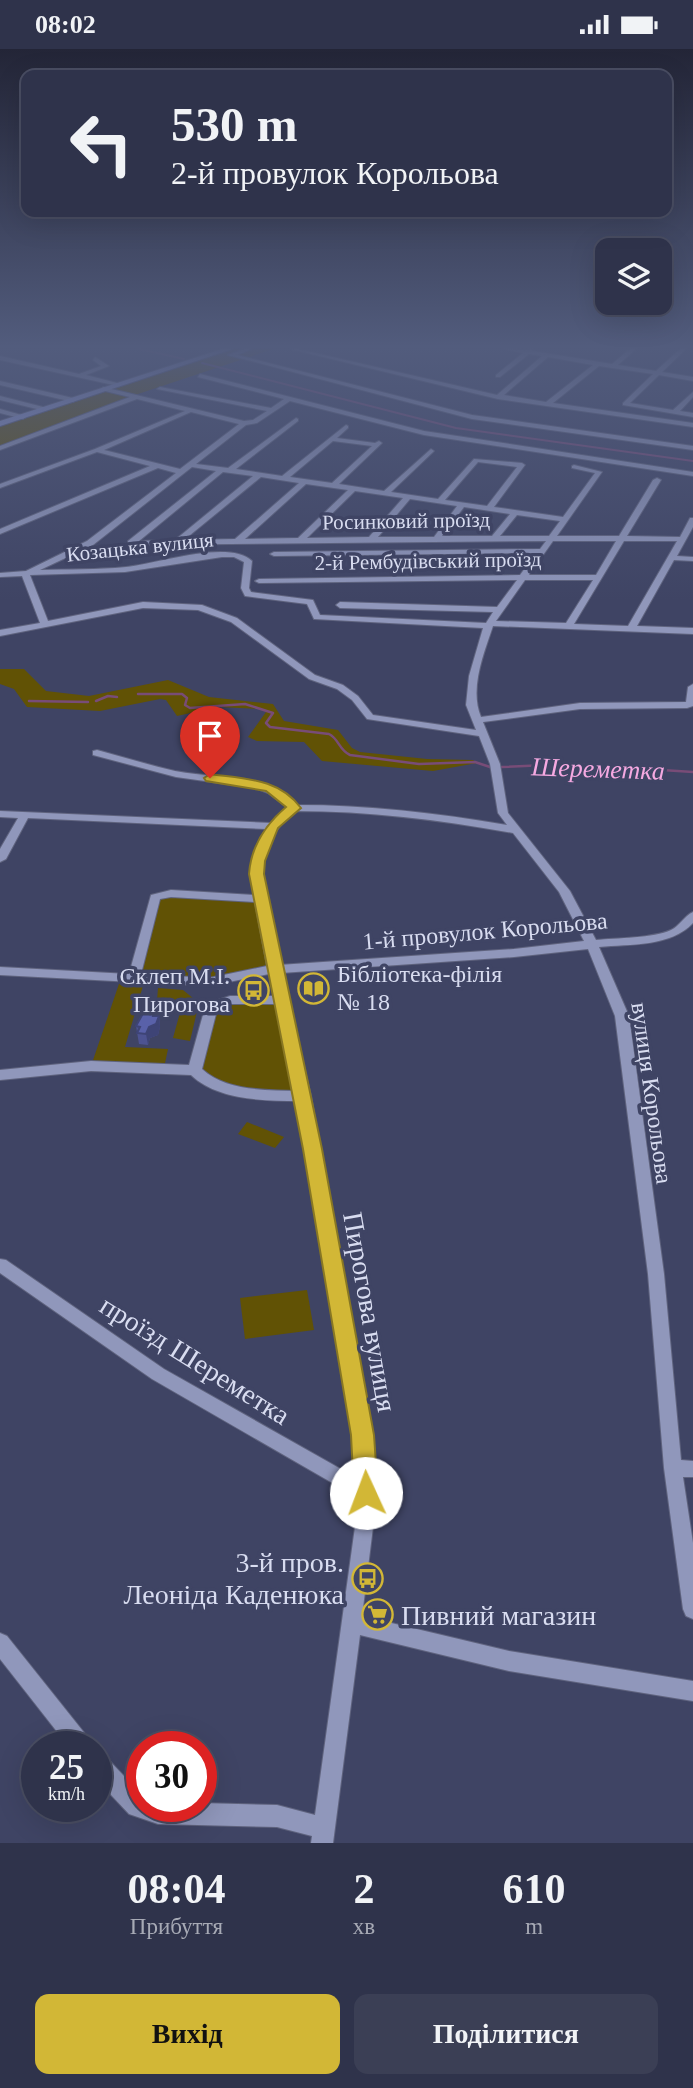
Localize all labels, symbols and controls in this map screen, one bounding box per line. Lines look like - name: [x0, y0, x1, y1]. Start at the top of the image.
- text: 08:02: [35, 10, 96, 39]
- text: 530 m: [171, 97, 298, 152]
- icon: left: [56, 98, 147, 189]
- text: 2-й провулок Корольова: [171, 155, 499, 191]
- map controls: [595, 238, 672, 315]
- button: layers: [595, 238, 672, 315]
- street label: Росинковий проїзд: [322, 508, 490, 534]
- street label: Козацька вулиця: [65, 527, 215, 567]
- street label: 2-й Рембудівський проїзд: [314, 547, 542, 575]
- pin: [180, 706, 240, 778]
- icon: arrive: [191, 717, 229, 755]
- water label: Шереметка: [530, 752, 665, 786]
- street label: 1-й провулок Корольова: [361, 907, 609, 955]
- place label: Бібліотека-філія № 18: [337, 961, 502, 1015]
- place label: Склеп М.І. Пирогова: [120, 963, 230, 1017]
- library icon: Бібліотека-філія № 18: [297, 971, 331, 1005]
- bus stop icon: Склеп М.І. Пирогова: [236, 973, 270, 1007]
- street label: вулиця Корольова: [626, 1000, 678, 1186]
- street label: Пирогова вулиця: [337, 1210, 403, 1414]
- street label: проїзд Шереметка: [94, 1289, 296, 1431]
- position arrow: [329, 1456, 403, 1530]
- place label: 3-й пров. Леоніда Каденюка: [123, 1547, 345, 1610]
- bus stop icon: 3-й пров. Леоніда Каденюка: [350, 1561, 384, 1595]
- supermarket icon: Пивний магазин: [361, 1598, 395, 1632]
- place label: Пивний магазин: [401, 1600, 596, 1631]
- speed limit sign: 30: [126, 1731, 217, 1822]
- text: 25: [49, 1748, 84, 1787]
- text: km/h: [48, 1784, 85, 1804]
- text: 08:04: [127, 1866, 225, 1912]
- text: 2: [354, 1866, 375, 1912]
- text: 610: [503, 1866, 566, 1912]
- text: Прибуття: [130, 1914, 223, 1939]
- text: хв: [353, 1914, 375, 1939]
- text: m: [525, 1914, 543, 1939]
- button: Вихід: [35, 1994, 340, 2074]
- button: Поділитися: [354, 1994, 658, 2074]

